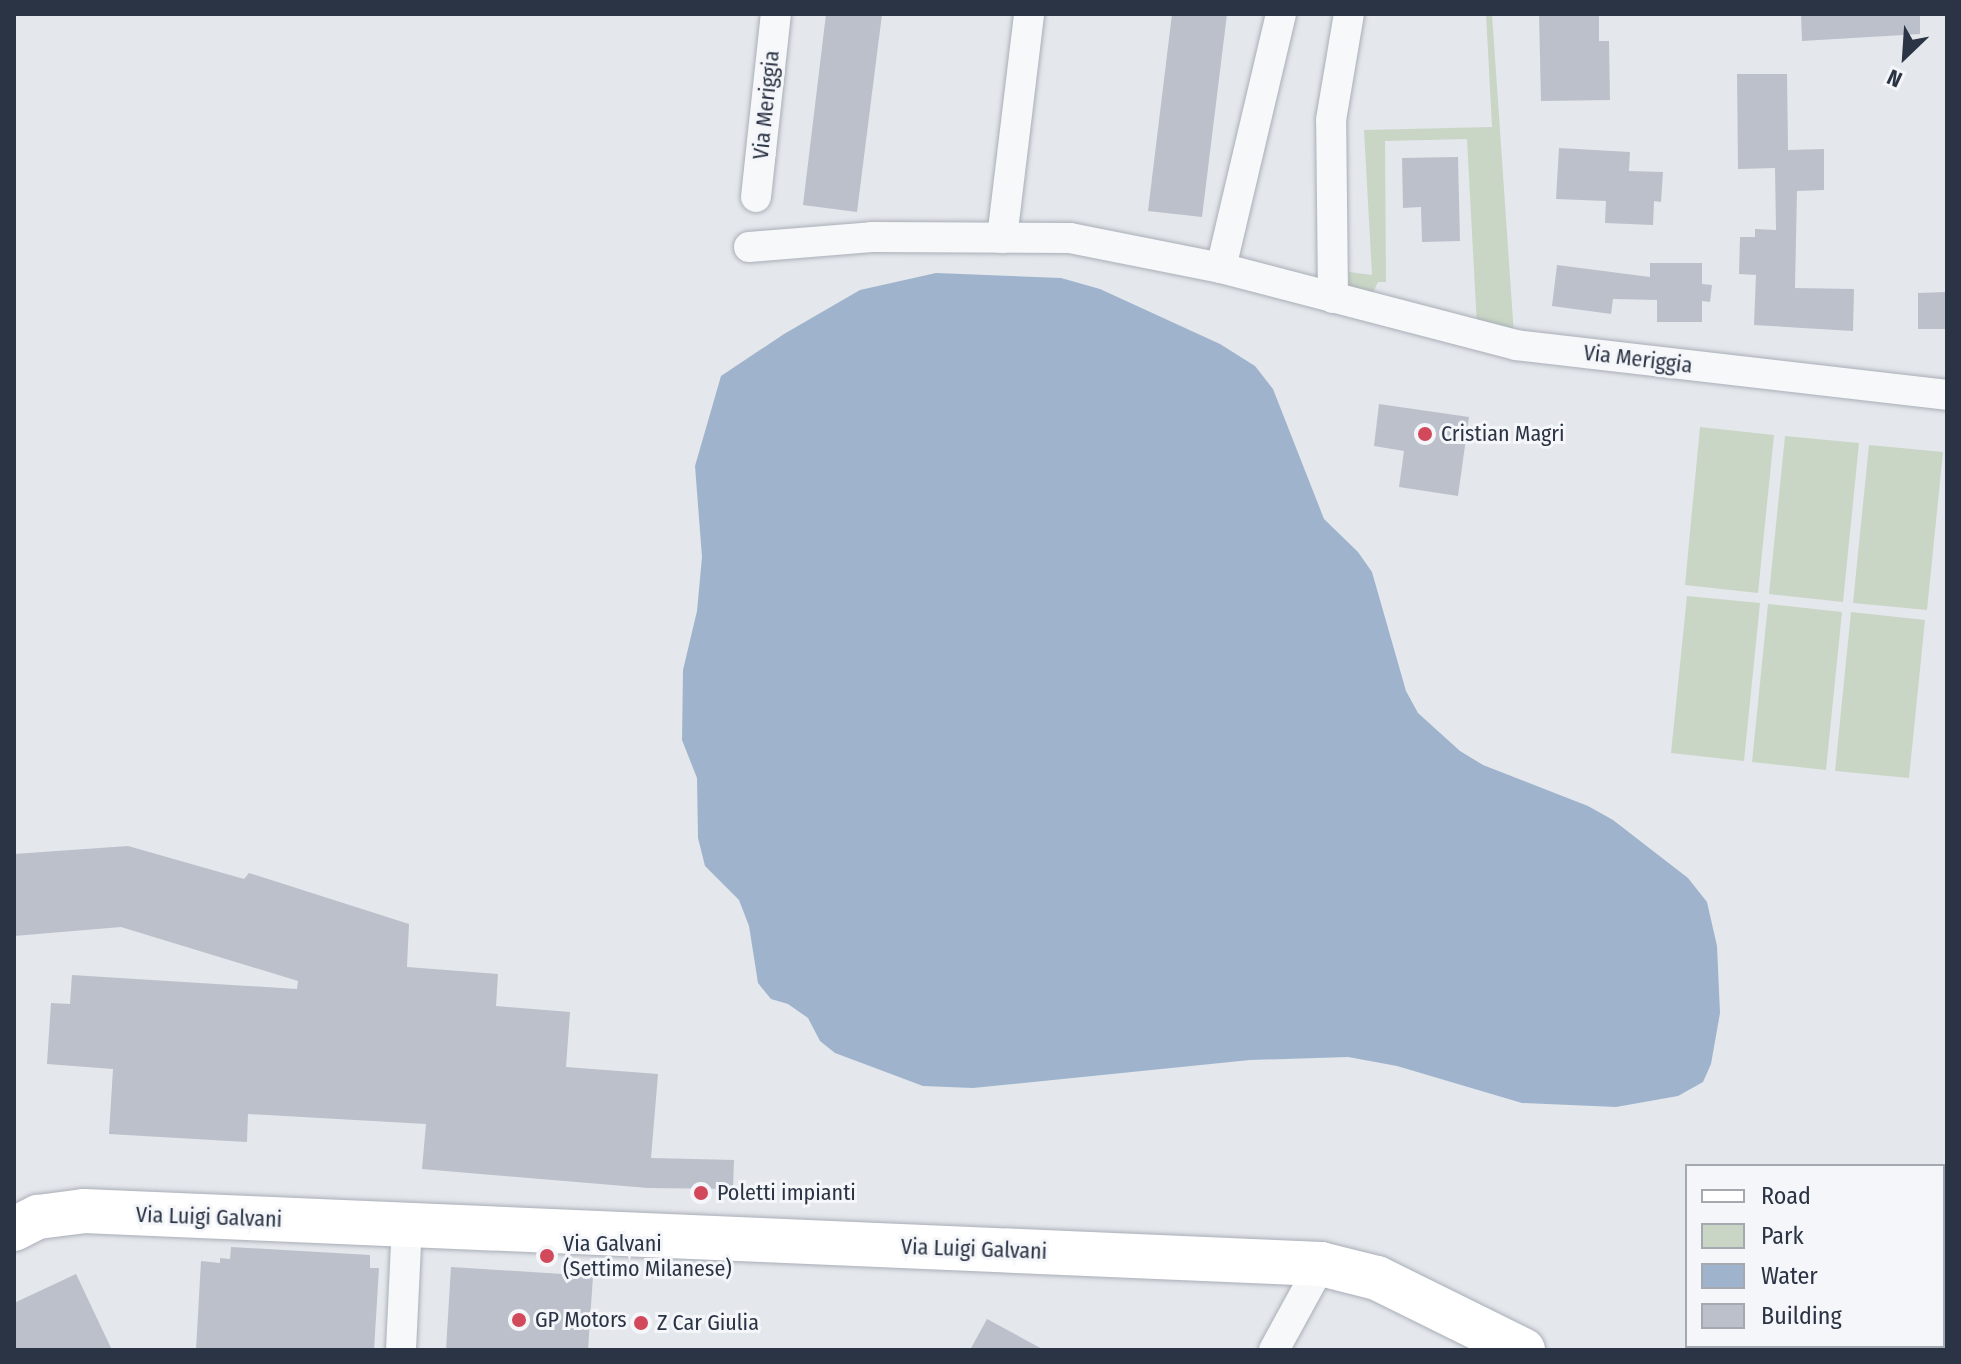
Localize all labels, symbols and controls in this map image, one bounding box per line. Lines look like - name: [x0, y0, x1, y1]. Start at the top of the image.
- north arrow: [1865, 16, 1945, 96]
- street label: Via Meriggia: [747, 49, 785, 161]
- text: N: [1883, 63, 1906, 93]
- street label: Via Meriggia: [1582, 339, 1694, 379]
- place label: Cristian Magri: [1441, 421, 1565, 447]
- marker: Cristian Magri: [1416, 425, 1434, 443]
- legend: [1685, 1164, 1945, 1348]
- place label: Poletti impianti: [717, 1180, 856, 1206]
- text: Road: [1761, 1182, 1811, 1210]
- marker: Poletti impianti: [692, 1184, 710, 1202]
- street label: Via Luigi Galvani: [135, 1201, 283, 1233]
- text: Park: [1761, 1222, 1804, 1250]
- place label: Via Galvani (Settimo Milanese): [563, 1230, 732, 1282]
- street label: Via Luigi Galvani: [900, 1233, 1048, 1265]
- marker: Via Galvani (Settimo Milanese): [538, 1247, 556, 1265]
- text: Water: [1761, 1262, 1818, 1290]
- text: Building: [1761, 1302, 1842, 1330]
- place label: GP Motors: [535, 1307, 627, 1333]
- place label: Z Car Giulia: [657, 1310, 759, 1336]
- marker: GP Motors: [510, 1311, 528, 1329]
- marker: Z Car Giulia: [632, 1314, 650, 1332]

